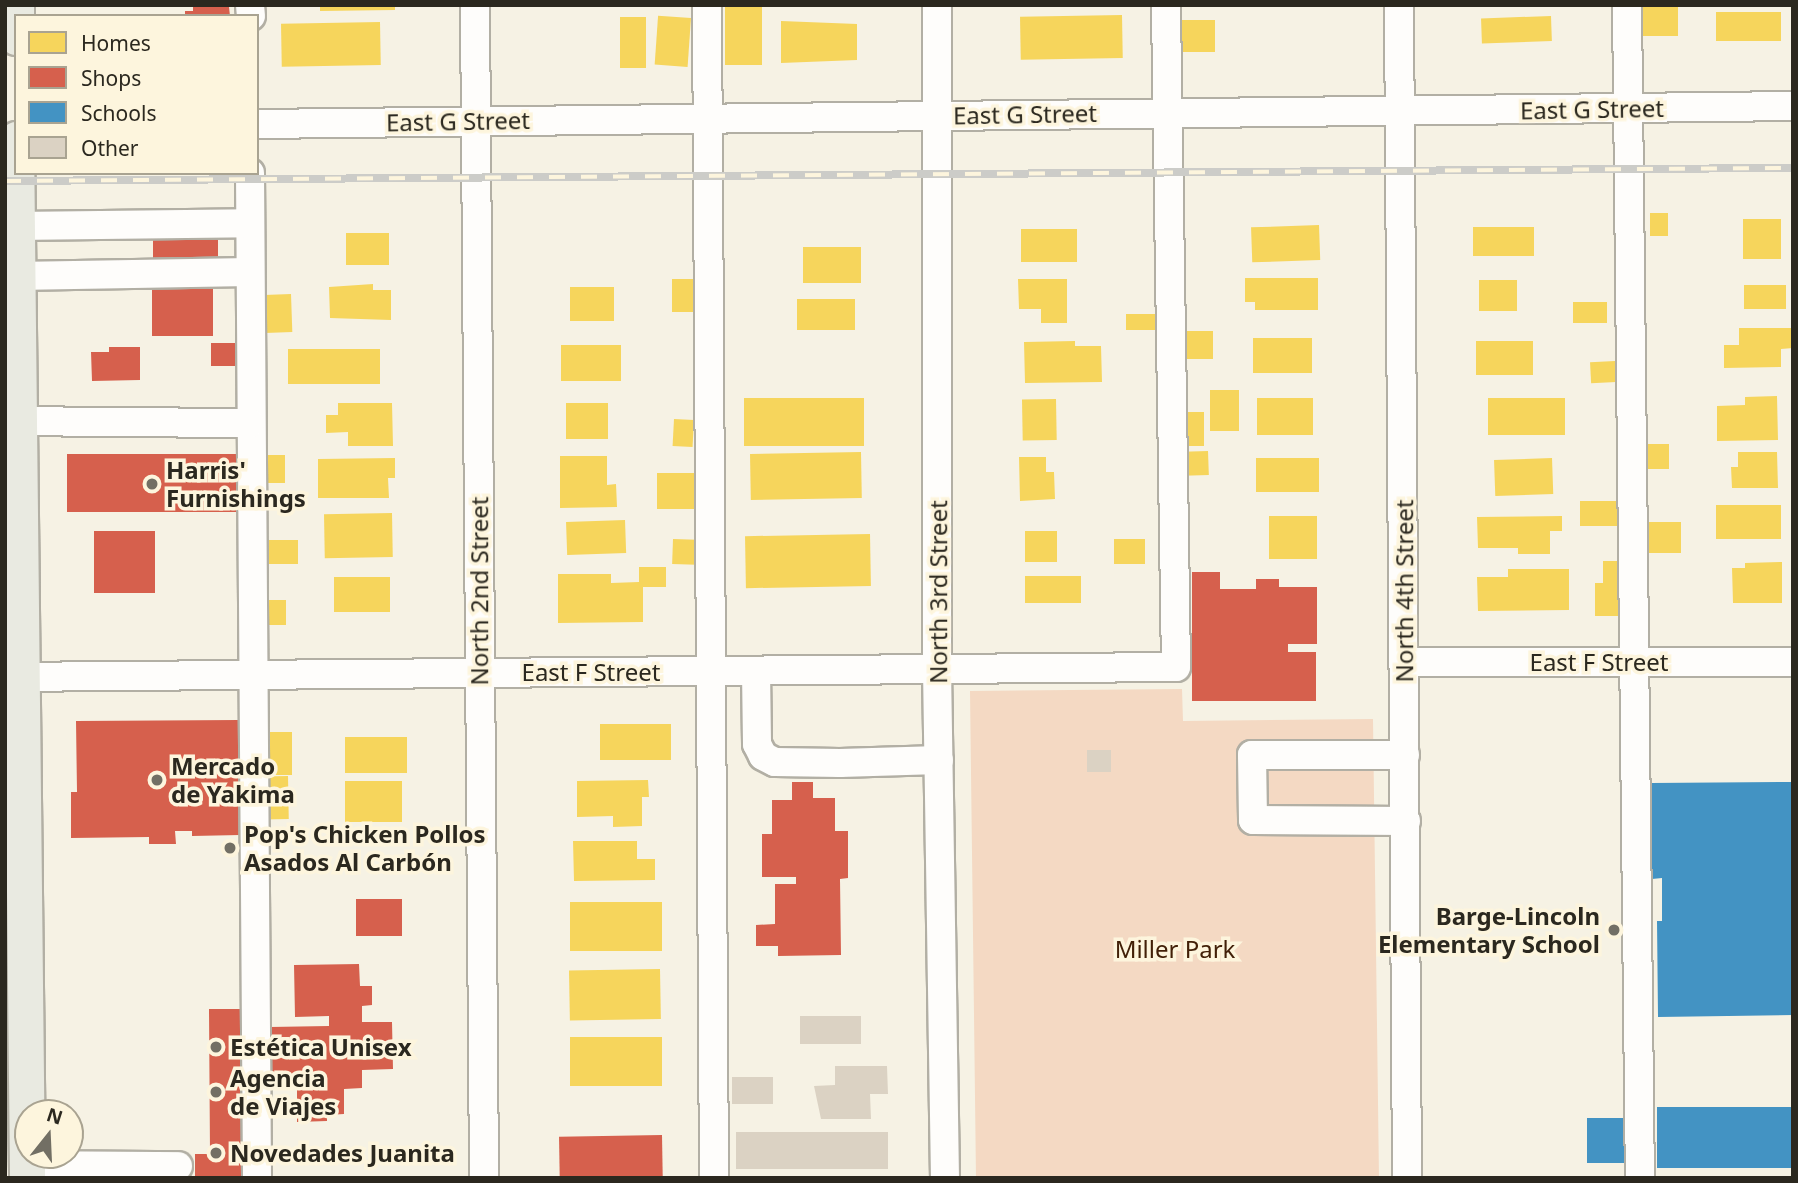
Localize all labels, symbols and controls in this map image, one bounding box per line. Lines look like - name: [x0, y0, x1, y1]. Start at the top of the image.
- legend: [14, 14, 259, 175]
- text: Homes: [81, 29, 151, 57]
- text: Shops: [81, 64, 141, 92]
- street label: East G Street: [1520, 93, 1664, 125]
- street label: East G Street: [953, 98, 1097, 130]
- text: Schools: [81, 99, 156, 127]
- street label: East G Street: [386, 105, 530, 137]
- text: Other: [81, 134, 138, 162]
- place label: Harris' Furnishings: [166, 456, 306, 512]
- marker: Harris' Furnishings: [144, 476, 160, 492]
- street label: North 2nd Street: [465, 497, 493, 685]
- street label: North 3rd Street: [924, 500, 952, 684]
- street label: North 4th Street: [1390, 500, 1418, 682]
- street label: East F Street: [1530, 648, 1668, 676]
- street label: East F Street: [522, 658, 660, 686]
- place label: Mercado de Yakima: [171, 752, 295, 808]
- marker: Mercado de Yakima: [149, 772, 165, 788]
- place label: Pop's Chicken Pollos Asados Al Carbón: [244, 820, 486, 876]
- marker: Pop's Chicken Pollos Asados Al Carbón: [222, 840, 238, 856]
- place label: Barge-Lincoln Elementary School: [1378, 902, 1600, 958]
- marker: Barge-Lincoln Elementary School: [1606, 922, 1622, 938]
- park label: Miller Park: [1115, 935, 1235, 963]
- place label: Estética Unisex: [230, 1033, 412, 1061]
- marker: Estética Unisex: [208, 1039, 224, 1055]
- place label: Agencia de Viajes: [230, 1064, 336, 1120]
- marker: Agencia de Viajes: [208, 1084, 224, 1100]
- north arrow: [14, 1099, 84, 1169]
- text: N: [43, 1101, 66, 1131]
- place label: Novedades Juanita: [230, 1139, 455, 1167]
- marker: Novedades Juanita: [208, 1145, 224, 1161]

